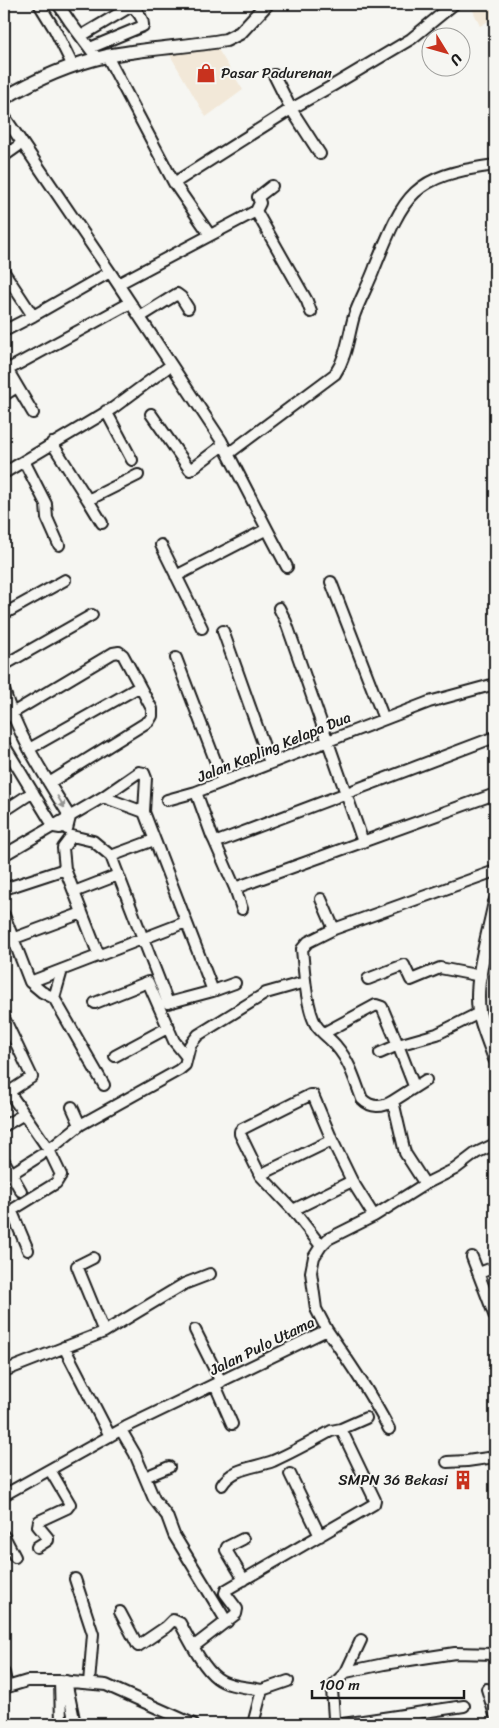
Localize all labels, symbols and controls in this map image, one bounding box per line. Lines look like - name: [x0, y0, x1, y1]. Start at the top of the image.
- north arrow: [422, 28, 472, 78]
- text: U: [443, 48, 469, 71]
- place label: Pasar Padurenan: [221, 60, 332, 86]
- shop icon: Pasar Padurenan: [195, 62, 217, 84]
- street label: Jalan Kapling Kelapa Dua: [192, 704, 355, 790]
- one-way arrow: [56, 795, 65, 808]
- street label: Jalan Pulo Utama: [204, 1309, 319, 1383]
- place label: SMPN 36 Bekasi: [338, 1467, 449, 1493]
- building icon: SMPN 36 Bekasi: [452, 1469, 474, 1491]
- scale bar: [312, 1668, 464, 1700]
- text: 100 m: [319, 1672, 360, 1698]

